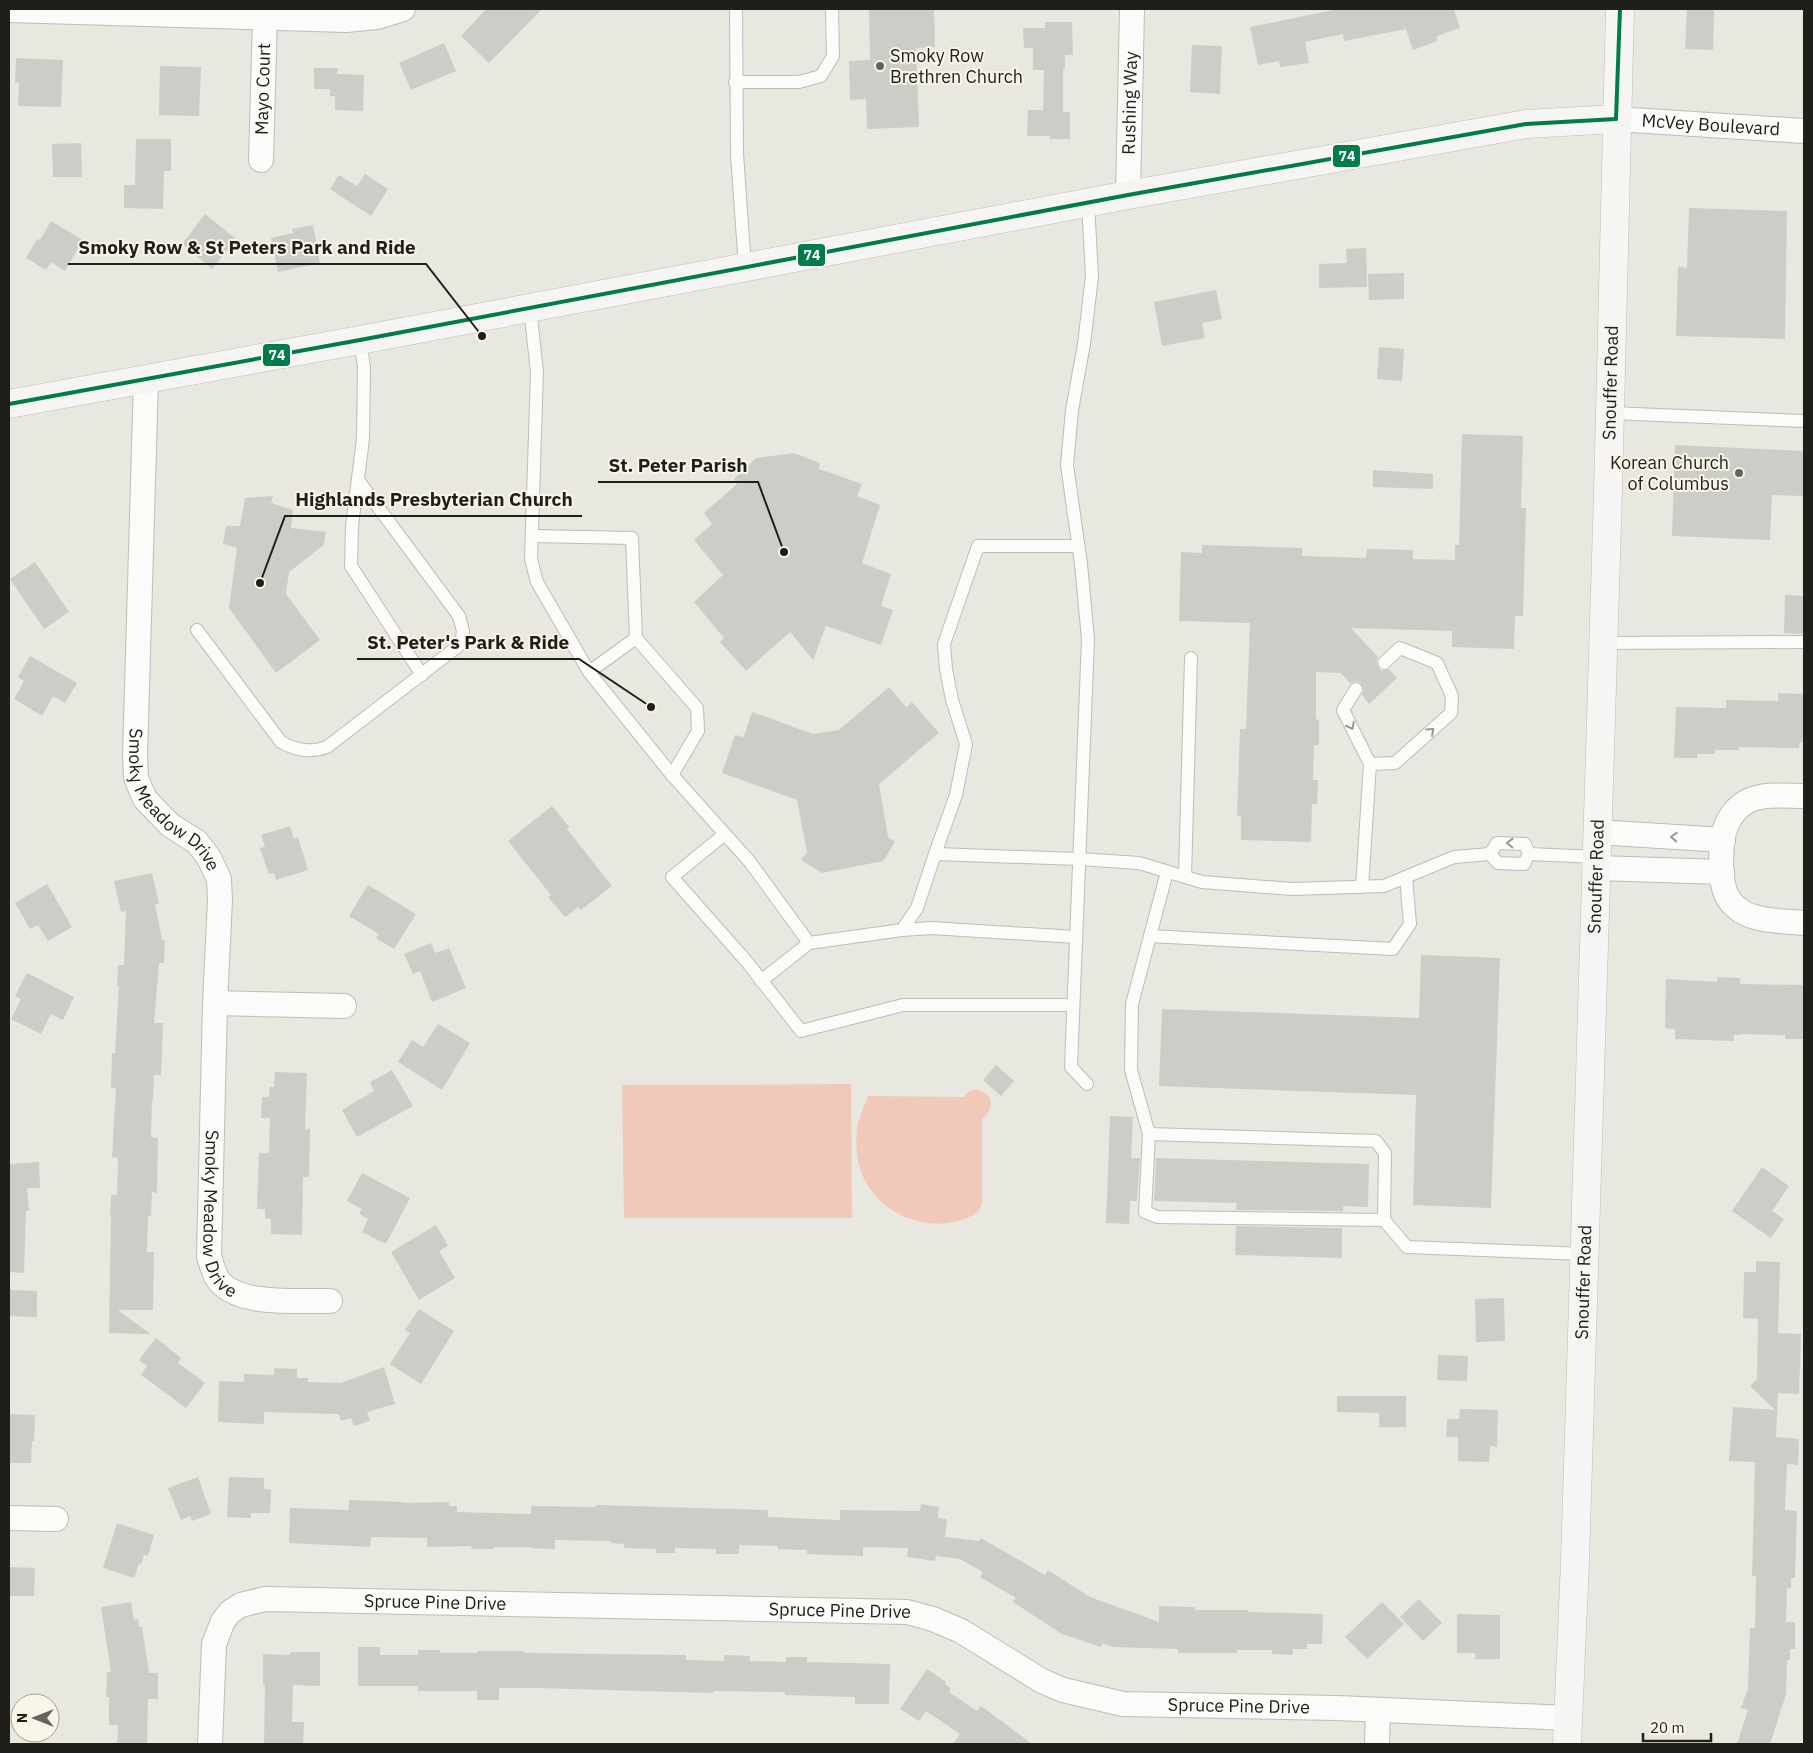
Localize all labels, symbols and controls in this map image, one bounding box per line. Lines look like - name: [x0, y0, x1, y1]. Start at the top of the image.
- street label: Mayo Court: [250, 43, 275, 135]
- place label: Smoky Row Brethren Church: [890, 44, 1023, 88]
- street label: Rushing Way: [1117, 51, 1142, 155]
- marker: Smoky Row Brethren Church: [874, 60, 886, 72]
- street label: McVey Boulevard: [1641, 109, 1781, 140]
- line badge: 74: [1332, 144, 1361, 168]
- text: 74: [1339, 147, 1355, 165]
- callout: Smoky Row & St Peters Park and Ride: [68, 230, 426, 264]
- text: Smoky Row & St Peters Park and Ride: [78, 235, 416, 259]
- line badge: 74: [797, 243, 826, 267]
- text: 74: [804, 246, 820, 264]
- street label: Snouffer Road: [1597, 325, 1623, 440]
- line badge: 74: [262, 343, 291, 367]
- text: 74: [269, 346, 285, 364]
- callout: St. Peter Parish: [598, 448, 758, 482]
- place label: Korean Church of Columbus: [1610, 451, 1729, 495]
- text: St. Peter Parish: [608, 453, 748, 477]
- marker: Korean Church of Columbus: [1733, 467, 1745, 479]
- callout: Highlands Presbyterian Church: [285, 482, 582, 516]
- text: Highlands Presbyterian Church: [295, 487, 573, 511]
- callout: St. Peter's Park & Ride: [357, 625, 579, 659]
- text: St. Peter's Park & Ride: [367, 630, 569, 654]
- one-way arrow: [1345, 721, 1355, 730]
- street label: Smoky Meadow Drive: [124, 728, 225, 874]
- one-way arrow: [1426, 728, 1435, 737]
- street label: Snouffer Road: [1582, 819, 1609, 934]
- one-way arrow: [1670, 831, 1678, 842]
- one-way arrow: [1506, 838, 1514, 849]
- street label: Smoky Meadow Drive: [198, 1130, 241, 1303]
- street label: Snouffer Road: [1570, 1225, 1596, 1340]
- street label: Spruce Pine Drive: [364, 1589, 507, 1615]
- street label: Spruce Pine Drive: [768, 1597, 911, 1623]
- north arrow: [10, 1693, 60, 1743]
- street label: Spruce Pine Drive: [1167, 1693, 1310, 1718]
- scale bar: [1643, 1710, 1710, 1742]
- text: N: [13, 1713, 31, 1723]
- text: 20 m: [1650, 1718, 1685, 1737]

